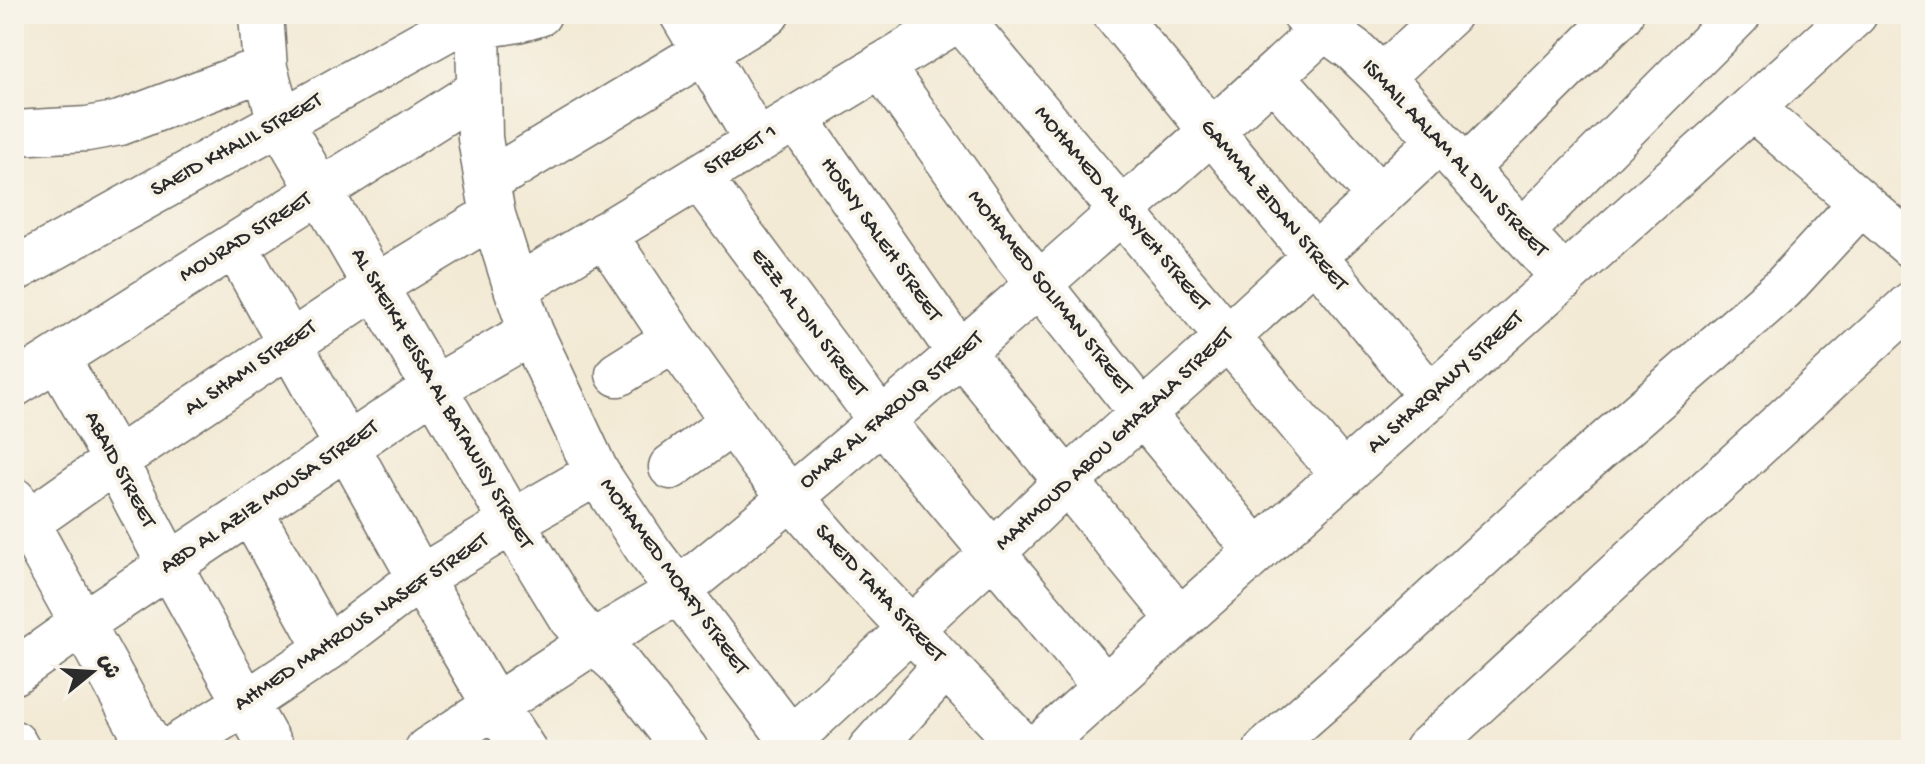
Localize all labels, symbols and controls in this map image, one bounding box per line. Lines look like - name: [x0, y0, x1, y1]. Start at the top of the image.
- street label: ISMAIL AALAM AL DIN STREET: [1355, 55, 1554, 265]
- street label: SAEID KHALIL STREET: [147, 87, 329, 204]
- street label: MOHAMED AL SAYEH STREET: [1028, 101, 1215, 318]
- street label: GAMMAL ZIDAN STREET: [1194, 115, 1353, 298]
- street label: STREET 1: [700, 119, 782, 183]
- street label: HOSNY SALEH STREET: [814, 153, 947, 328]
- street label: MOHAMED SOLIMAN STREET: [961, 185, 1138, 402]
- street label: MOURAD STREET: [175, 186, 318, 289]
- street label: AL SHEIKH EISSA AL BATAWISY STREET: [344, 244, 539, 555]
- street label: EZZ AL DIN STREET: [744, 244, 873, 403]
- street label: AL SHARQAWY STREET: [1362, 305, 1531, 460]
- street label: AL SHAMI STREET: [180, 314, 323, 423]
- street label: MAHMOUD ABOU GHAZALA STREET: [991, 322, 1240, 557]
- street label: OMAR AL FAROUQ STREET: [795, 325, 990, 496]
- street label: ABAID STREET: [77, 407, 161, 534]
- street label: ABD AL AZIZ MOUSA STREET: [156, 414, 385, 581]
- street label: MOHAMED MOAFY STREET: [593, 474, 754, 682]
- street label: SAEID TAHA STREET: [808, 519, 951, 670]
- street label: AHMED MAHROUS NASEF STREET: [230, 527, 496, 718]
- north arrow: [52, 632, 132, 712]
- text: ش: [91, 652, 123, 683]

